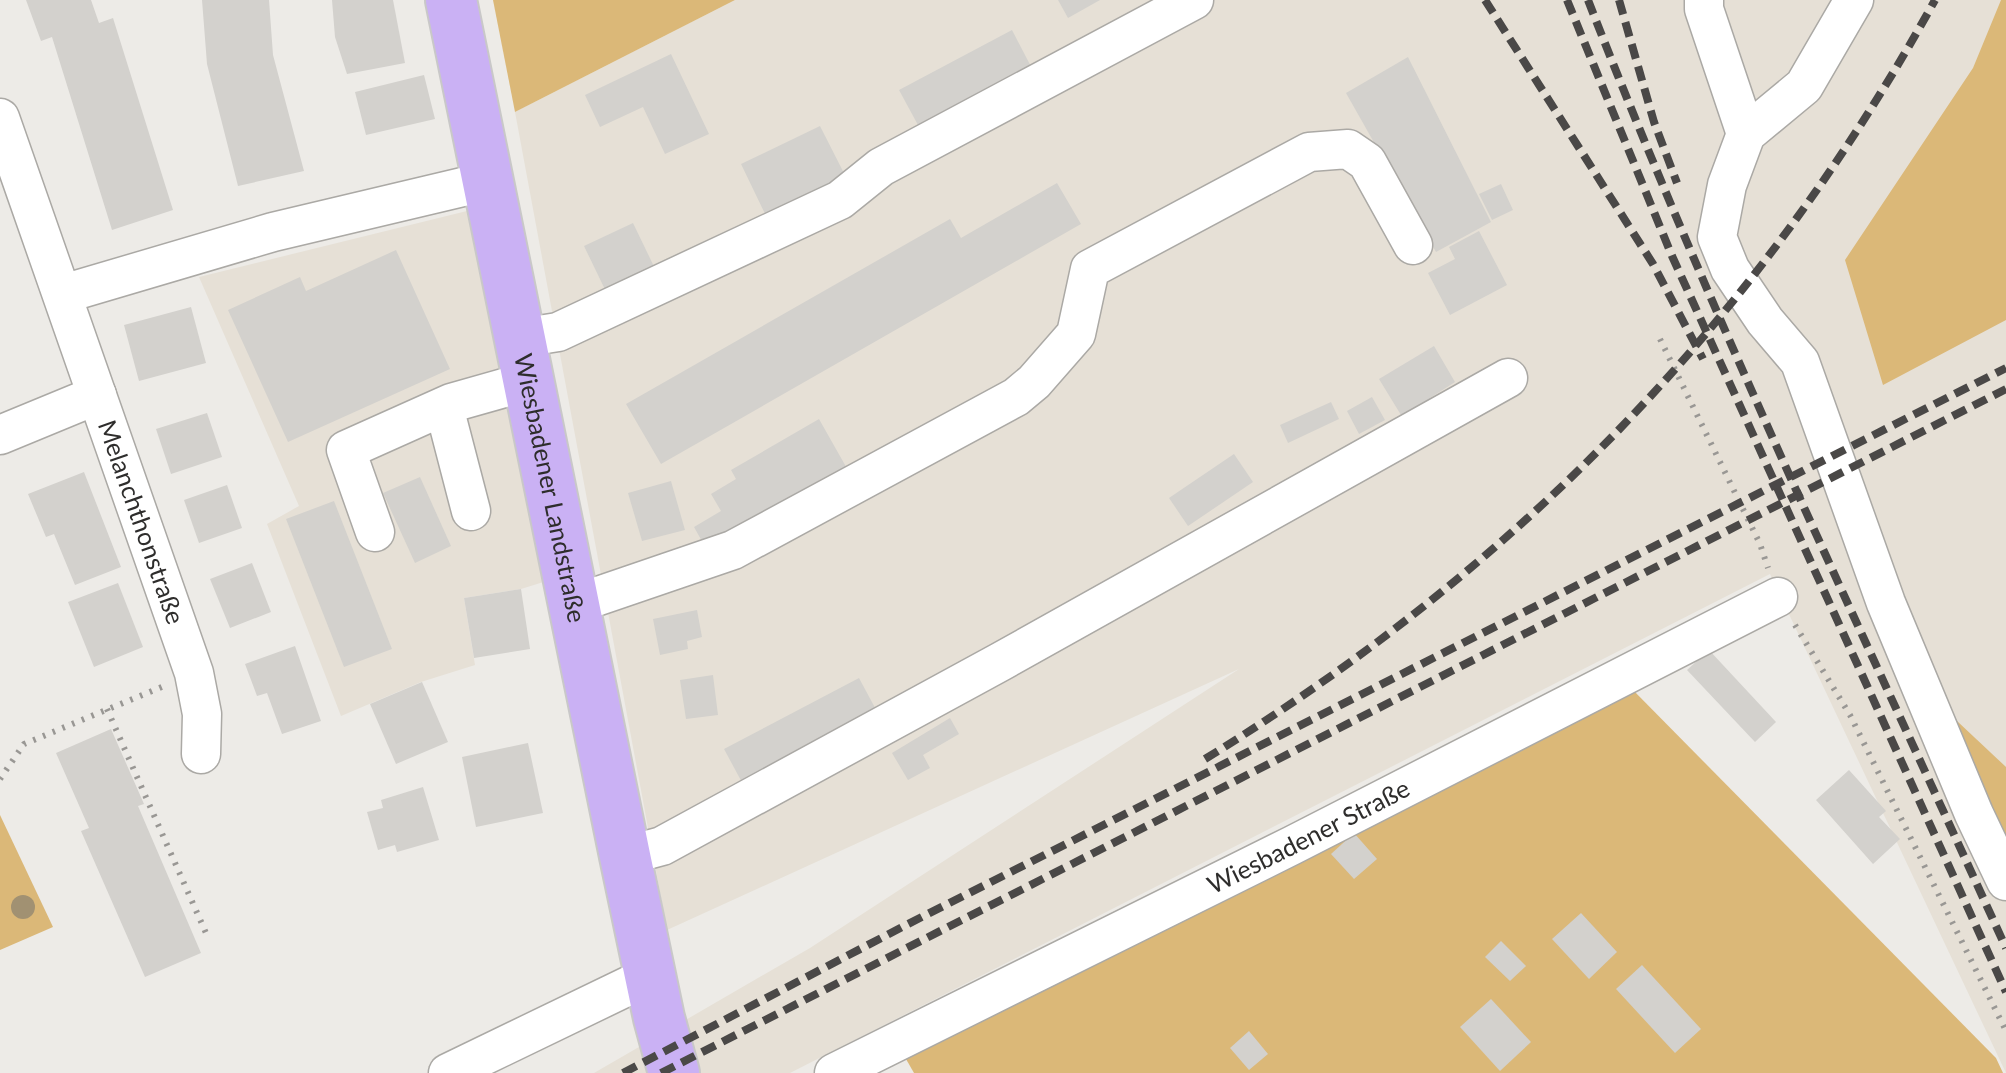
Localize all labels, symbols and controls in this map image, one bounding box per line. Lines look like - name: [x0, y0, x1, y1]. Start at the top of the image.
- street label: Wiesbadener Landstraße: [509, 351, 593, 625]
- street label: Melanchthonstraße: [93, 416, 192, 628]
- street label: Wiesbadener Straße: [1202, 772, 1414, 899]

